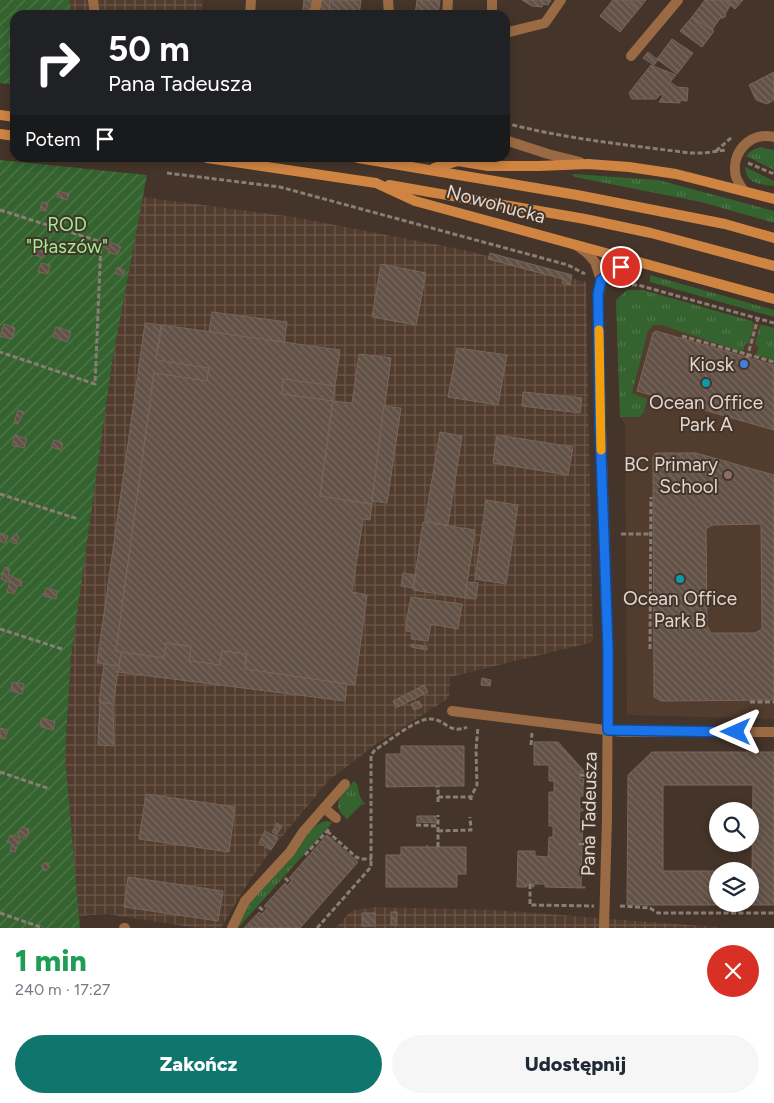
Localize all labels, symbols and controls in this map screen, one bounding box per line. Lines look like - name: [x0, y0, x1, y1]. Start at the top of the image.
- text: 50 m: [108, 28, 190, 70]
- icon: right: [25, 30, 90, 95]
- text: Pana Tadeusza: [108, 70, 252, 97]
- icon: arrive: [91, 125, 119, 153]
- text: Potem: [25, 128, 81, 151]
- street label: Nowohucka: [444, 180, 548, 228]
- park label: ROD "Płaszów": [26, 213, 108, 258]
- pin: [600, 246, 642, 288]
- icon: arrive: [607, 253, 635, 281]
- place label: Kiosk: [689, 353, 735, 376]
- marker: Kiosk: [738, 358, 750, 370]
- marker: Ocean Office Park A: [700, 377, 712, 389]
- place label: Ocean Office Park A: [649, 391, 763, 436]
- place label: BC Primary School: [624, 453, 718, 498]
- marker: BC Primary School: [722, 469, 734, 481]
- marker: Ocean Office Park B: [674, 573, 686, 585]
- place label: Ocean Office Park B: [623, 587, 737, 632]
- position arrow: [709, 705, 761, 757]
- street label: Pana Tadeusza: [576, 752, 602, 876]
- map controls: [709, 802, 759, 912]
- button: search: [709, 802, 759, 852]
- button: layers: [709, 862, 759, 912]
- text: 1 min: [15, 942, 87, 979]
- button: close: [707, 945, 759, 997]
- text: 240 m · 17:27: [15, 980, 110, 999]
- button: Zakończ: [15, 1035, 382, 1093]
- button: Udostępnij: [392, 1035, 759, 1093]

